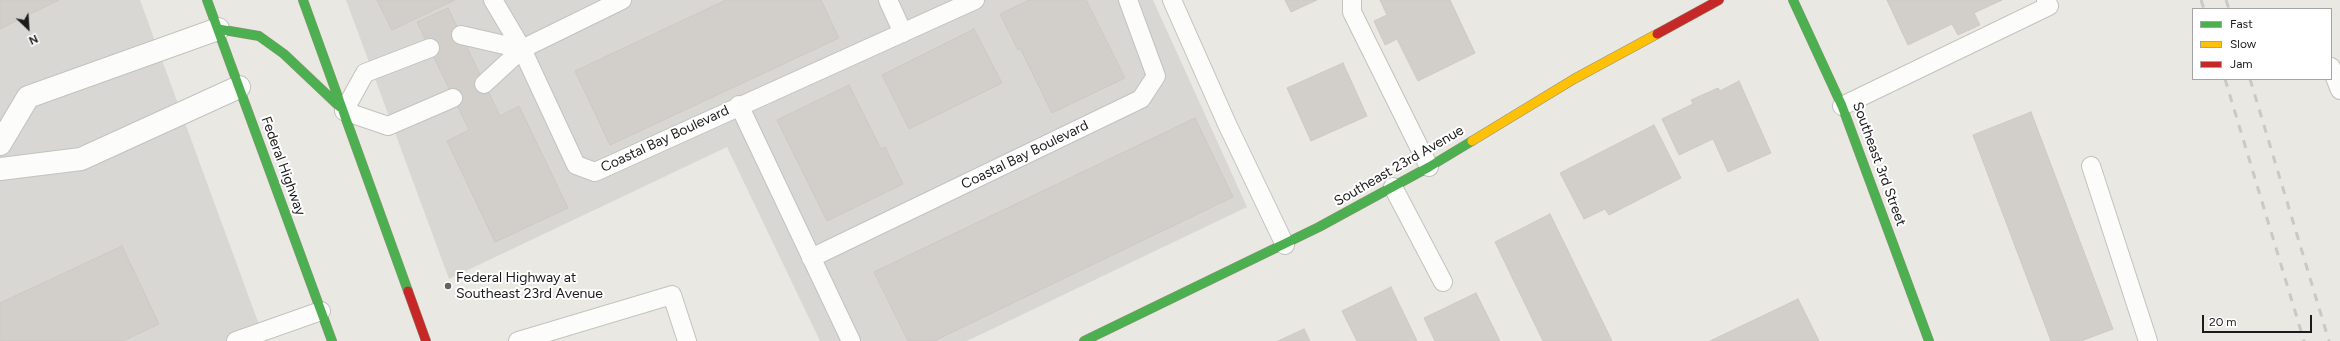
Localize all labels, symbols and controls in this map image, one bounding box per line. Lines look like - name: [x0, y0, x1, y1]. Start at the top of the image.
- north arrow: [8, 8, 48, 48]
- legend: [2192, 8, 2332, 80]
- text: Fast: [2230, 17, 2253, 31]
- text: N: [27, 32, 40, 47]
- text: Slow: [2230, 37, 2256, 51]
- text: Jam: [2230, 57, 2253, 71]
- street label: Southeast 3rd Street: [1849, 100, 1909, 228]
- street label: Coastal Bay Boulevard: [598, 102, 732, 176]
- street label: Federal Highway: [257, 114, 309, 218]
- street label: Coastal Bay Boulevard: [959, 117, 1091, 193]
- street label: Southeast 23rd Avenue: [1331, 122, 1467, 210]
- place label: Federal Highway at Southeast 23rd Avenue: [456, 270, 603, 302]
- marker: Federal Highway at Southeast 23rd Avenue: [443, 281, 453, 291]
- scale bar: [2204, 307, 2314, 333]
- text: 20 m: [2209, 315, 2237, 329]

